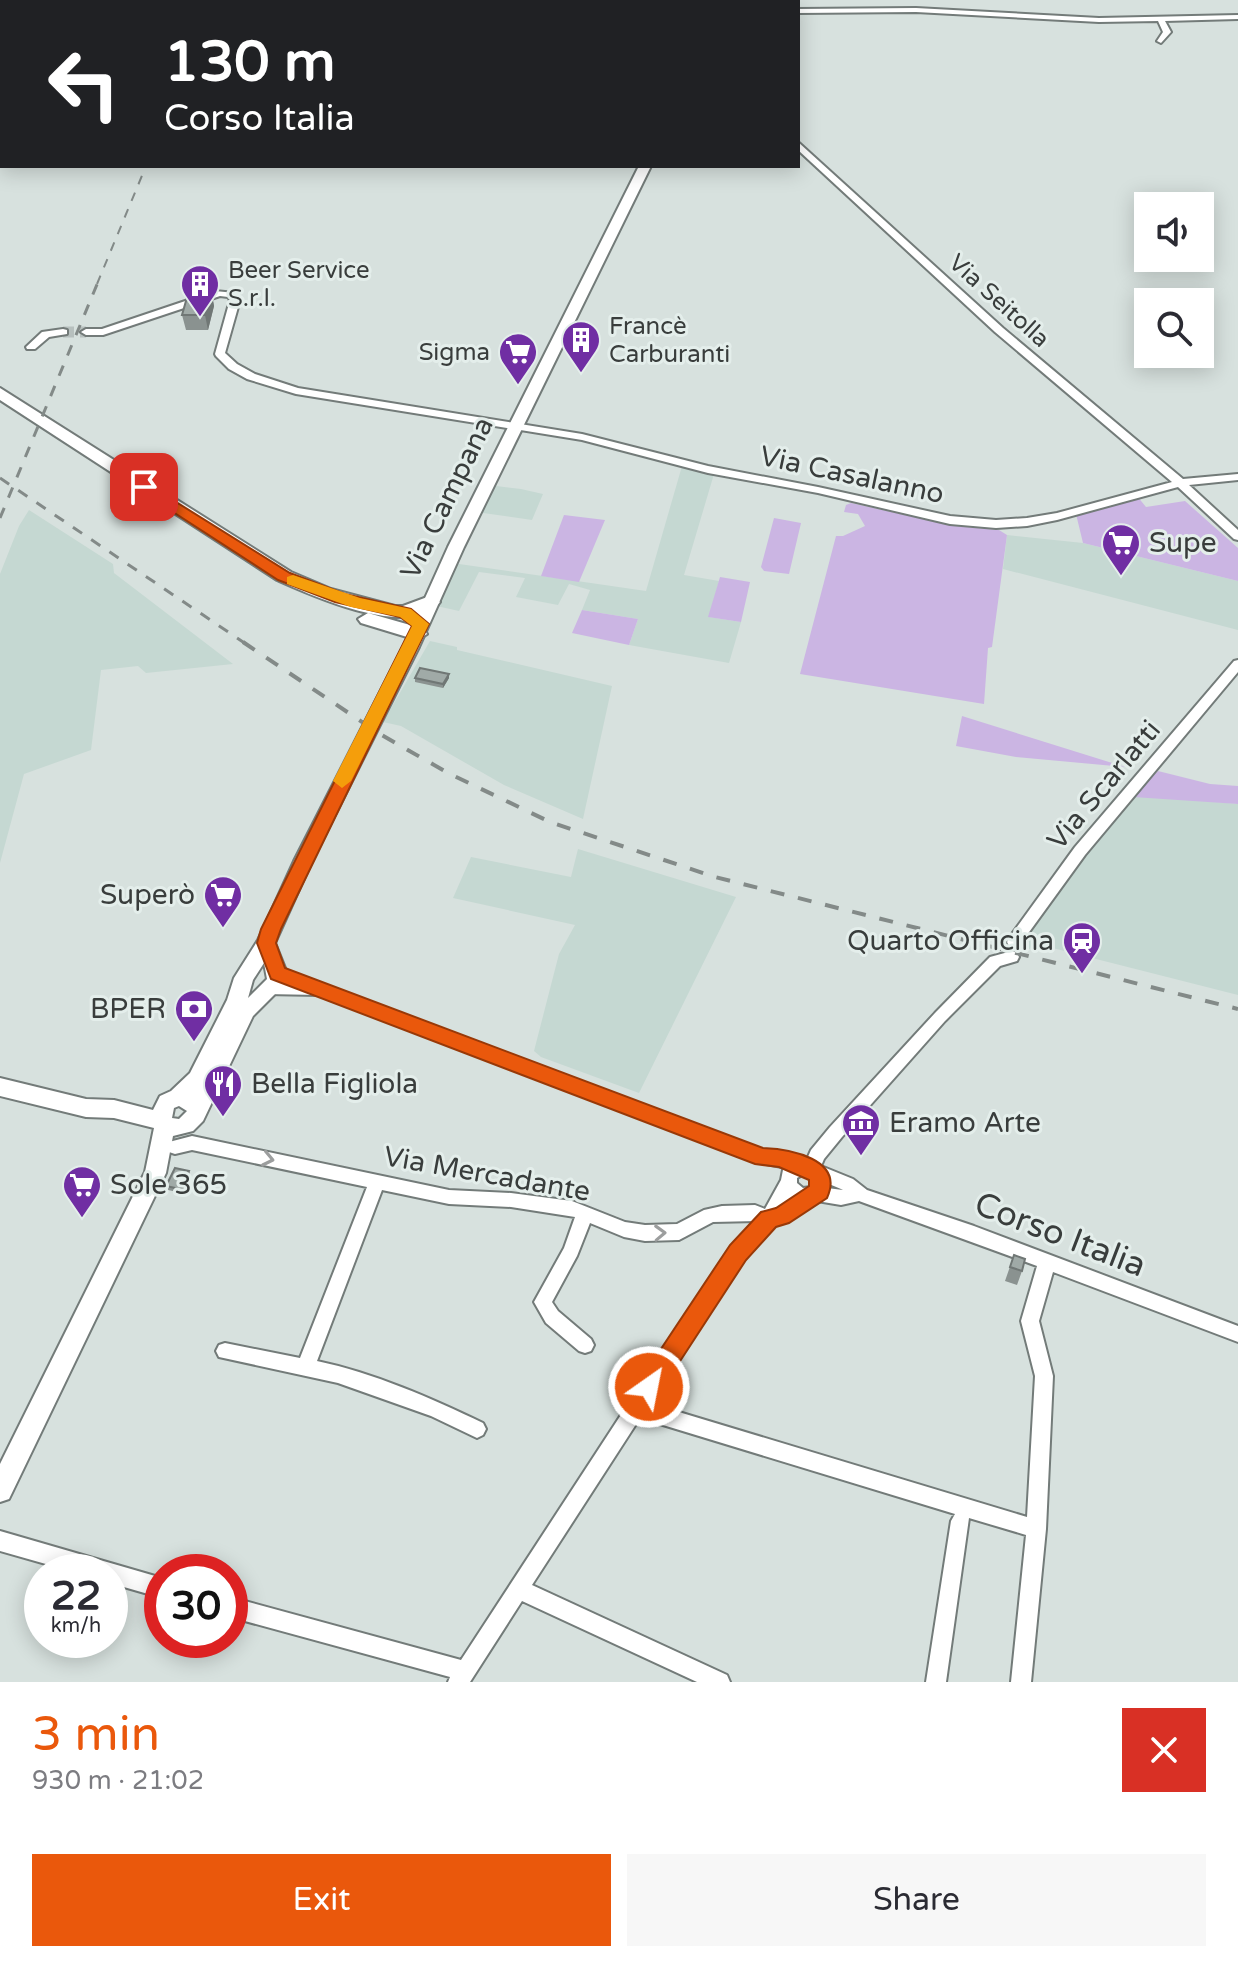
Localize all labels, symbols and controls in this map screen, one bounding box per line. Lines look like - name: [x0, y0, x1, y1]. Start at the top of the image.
- text: 130 m: [164, 29, 335, 96]
- icon: left: [32, 32, 136, 136]
- text: Corso Italia: [164, 97, 355, 140]
- map controls: [1134, 192, 1214, 368]
- button: sound: [1134, 192, 1214, 272]
- street label: Via Seitolla: [943, 248, 1055, 354]
- place label: Beer Service S.r.l.: [228, 256, 370, 313]
- building icon: Beer Service S.r.l.: [179, 263, 221, 318]
- button: search: [1134, 288, 1214, 368]
- place label: Francè Carburanti: [609, 312, 730, 369]
- building icon: Francè Carburanti: [560, 319, 602, 374]
- supermarket icon: Sigma: [497, 331, 539, 386]
- place label: Sigma: [419, 338, 490, 367]
- street label: Via Campana: [393, 411, 501, 585]
- street label: Via Casalanno: [757, 439, 947, 511]
- pin: [110, 453, 178, 521]
- icon: arrive: [122, 465, 166, 509]
- supermarket icon: Supe: [1100, 522, 1142, 577]
- place label: Supe: [1149, 526, 1217, 560]
- street label: Via Scarlatti: [1040, 713, 1168, 857]
- supermarket icon: Superò: [202, 874, 244, 929]
- place label: Superò: [100, 878, 195, 912]
- station icon: Quarto Officina: [1061, 920, 1103, 975]
- place label: Quarto Officina: [847, 924, 1054, 958]
- bank icon: BPER: [173, 988, 215, 1043]
- place label: BPER: [90, 992, 166, 1026]
- restaurant icon: Bella Figliola: [202, 1063, 244, 1118]
- place label: Bella Figliola: [251, 1067, 418, 1101]
- museum icon: Eramo Arte: [840, 1102, 882, 1157]
- place label: Eramo Arte: [889, 1106, 1041, 1140]
- street label: Via Mercadante: [381, 1139, 593, 1209]
- one-way arrow: [261, 1150, 275, 1167]
- supermarket icon: Sole 365: [61, 1164, 103, 1219]
- place label: Sole 365: [110, 1168, 227, 1202]
- street label: Corso Italia: [969, 1184, 1151, 1286]
- one-way arrow: [654, 1224, 667, 1241]
- position arrow: [607, 1345, 691, 1429]
- speed limit sign: 30: [144, 1554, 248, 1658]
- text: 22: [51, 1572, 101, 1620]
- text: km/h: [51, 1614, 101, 1638]
- text: 3 min: [32, 1706, 160, 1764]
- button: close: [1122, 1708, 1206, 1792]
- text: 930 m · 21:02: [32, 1765, 204, 1796]
- button: Exit: [32, 1854, 611, 1946]
- button: Share: [627, 1854, 1206, 1946]

